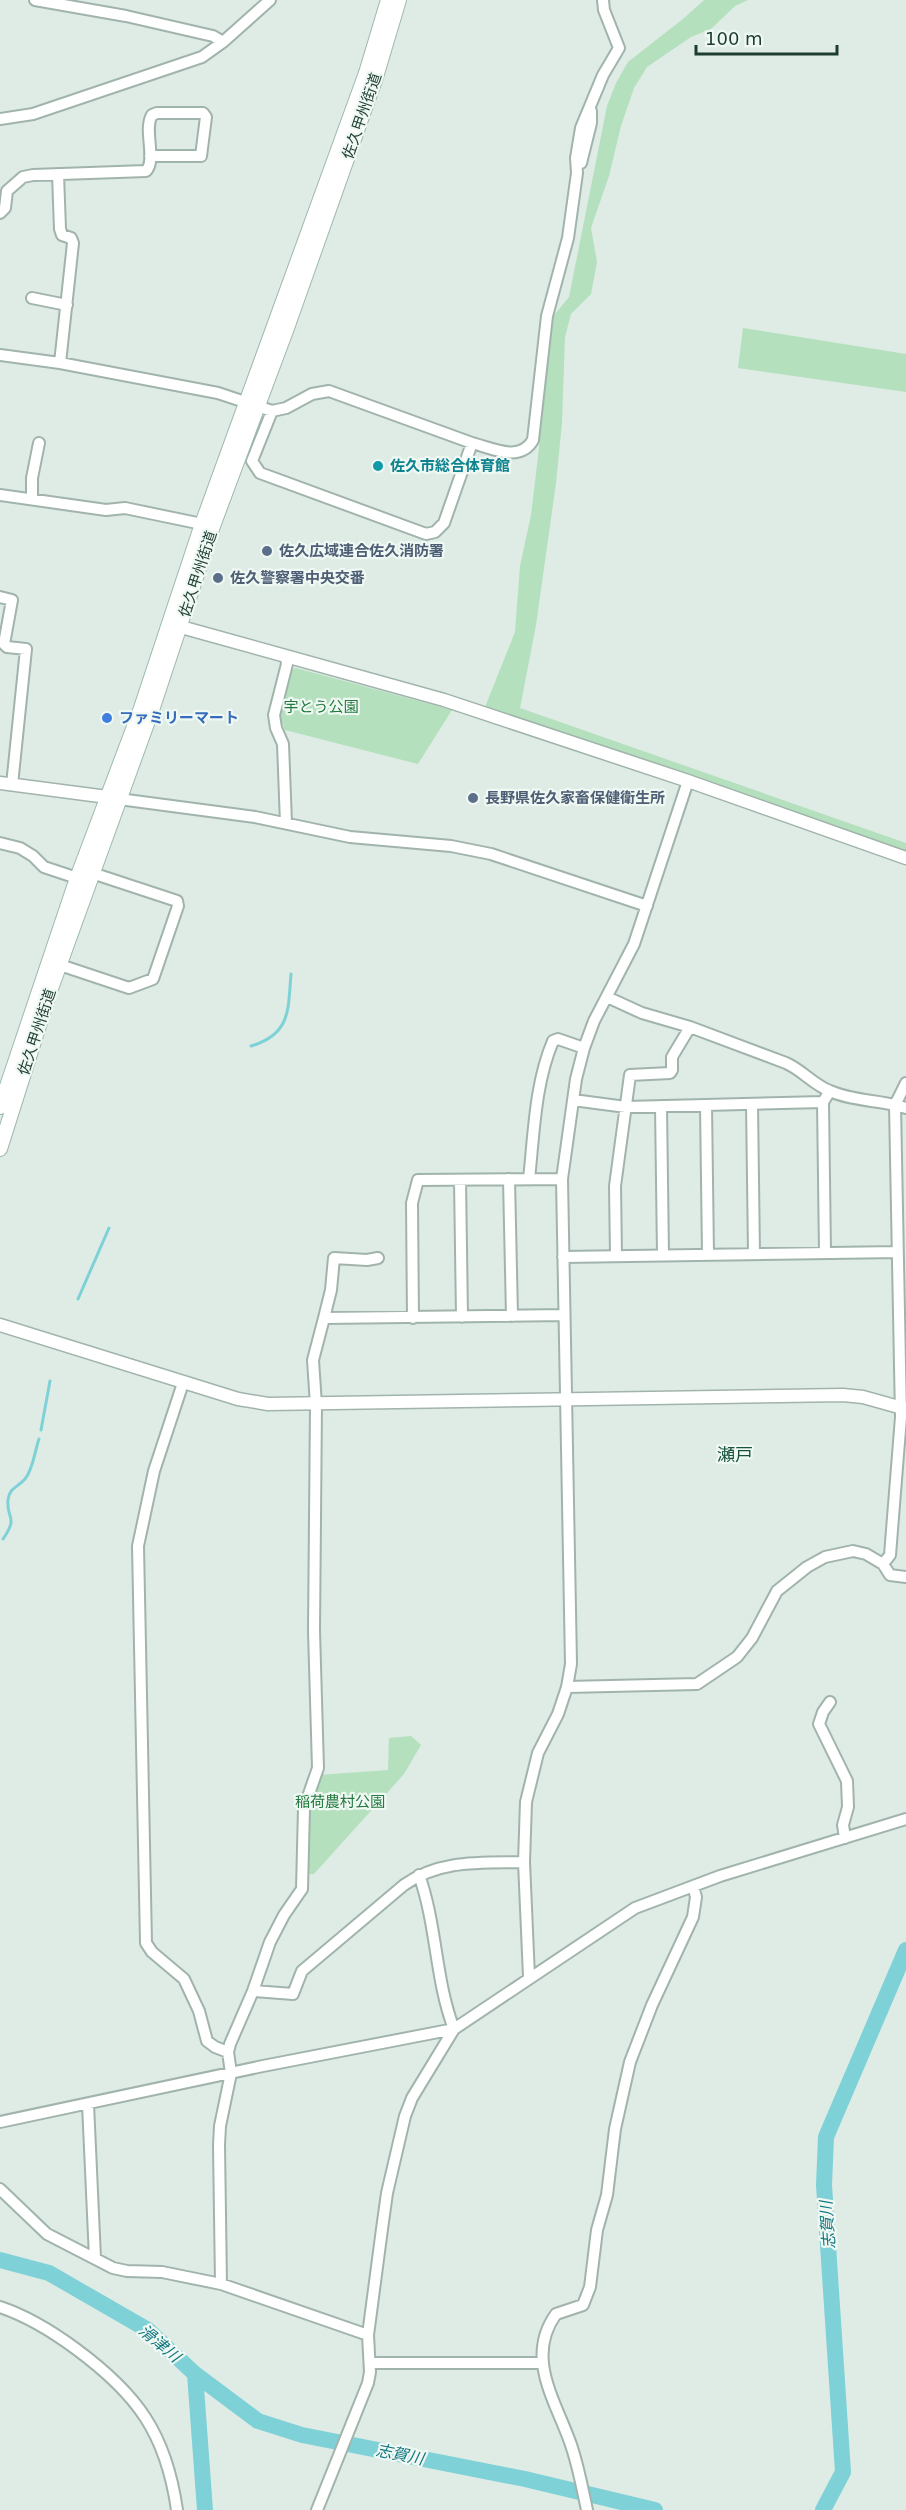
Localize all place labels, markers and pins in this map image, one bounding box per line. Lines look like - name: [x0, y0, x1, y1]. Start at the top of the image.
- place label: 佐久市総合体育館: [390, 457, 510, 475]
- marker: 佐久市総合体育館: [371, 459, 385, 473]
- place label: 佐久広域連合佐久消防署: [279, 542, 444, 560]
- marker: 佐久広域連合佐久消防署: [260, 544, 274, 558]
- place label: 佐久警察署中央交番: [230, 569, 365, 587]
- marker: 佐久警察署中央交番: [211, 571, 225, 585]
- place label: ファミリーマート: [119, 709, 239, 727]
- marker: ファミリーマート: [100, 711, 114, 725]
- place label: 長野県佐久家畜保健衛生所: [485, 789, 665, 807]
- marker: 長野県佐久家畜保健衛生所: [466, 791, 480, 805]

